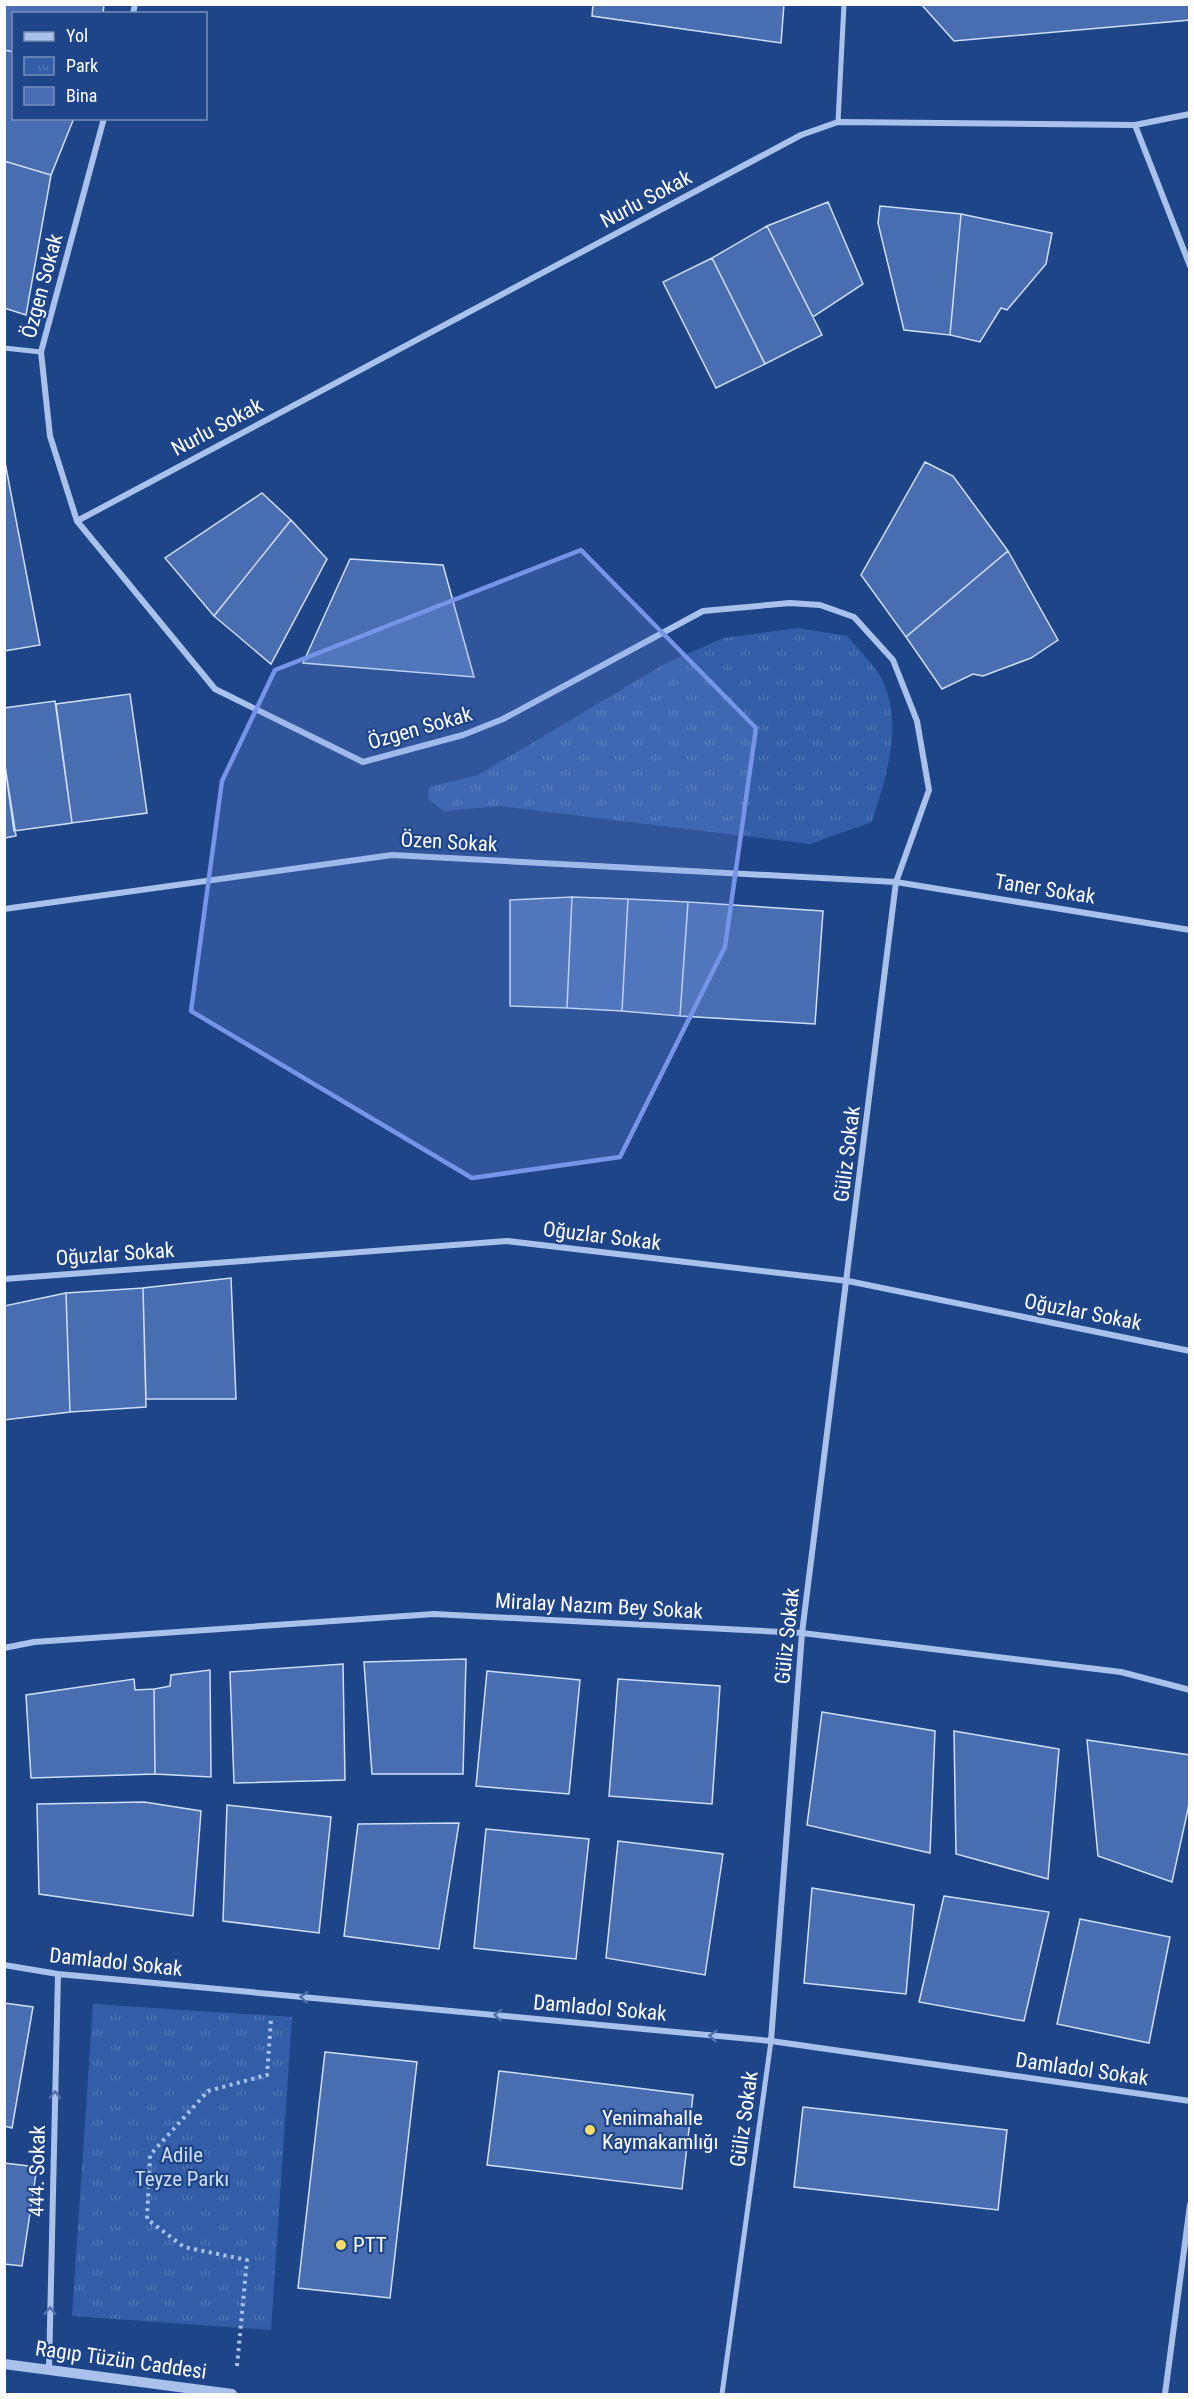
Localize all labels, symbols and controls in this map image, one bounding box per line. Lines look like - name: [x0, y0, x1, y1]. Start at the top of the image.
- legend: [12, 12, 207, 120]
- text: Yol: [66, 25, 88, 46]
- text: Park: [66, 55, 98, 76]
- text: Bina: [66, 85, 97, 106]
- street label: Nurlu Sokak: [596, 165, 696, 233]
- street label: Özgen Sokak: [17, 231, 68, 341]
- street label: Nurlu Sokak: [167, 393, 267, 461]
- street label: Özgen Sokak: [365, 702, 475, 754]
- street label: Özen Sokak: [400, 827, 499, 857]
- street label: Taner Sokak: [993, 869, 1098, 909]
- street label: Güliz Sokak: [829, 1104, 865, 1203]
- street label: Oğuzlar Sokak: [542, 1217, 663, 1255]
- street label: Oğuzlar Sokak: [55, 1238, 176, 1270]
- street label: Oğuzlar Sokak: [1022, 1289, 1144, 1335]
- street label: Güliz Sokak: [770, 1586, 804, 1685]
- street label: Miralay Nazım Bey Sokak: [494, 1589, 704, 1623]
- street label: Damladol Sokak: [48, 1943, 184, 1981]
- street label: Damladol Sokak: [532, 1990, 668, 2026]
- one-way arrow: [299, 1991, 308, 2004]
- one-way arrow: [493, 2009, 502, 2022]
- one-way arrow: [708, 2030, 718, 2043]
- street label: Damladol Sokak: [1014, 2048, 1150, 2090]
- street label: Güliz Sokak: [725, 2069, 763, 2169]
- one-way arrow: [49, 2090, 62, 2099]
- place label: Yenimahalle Kaymakamlığı: [602, 2106, 718, 2154]
- marker: Yenimahalle Kaymakamlığı: [583, 2123, 597, 2137]
- street label: 444. Sokak: [24, 2124, 50, 2217]
- park label: Adile Teyze Parkı: [135, 2143, 229, 2191]
- place label: PTT: [353, 2233, 387, 2257]
- marker: PTT: [334, 2238, 348, 2252]
- one-way arrow: [44, 2306, 57, 2315]
- street label: Ragıp Tüzün Caddesi: [34, 2336, 208, 2384]

